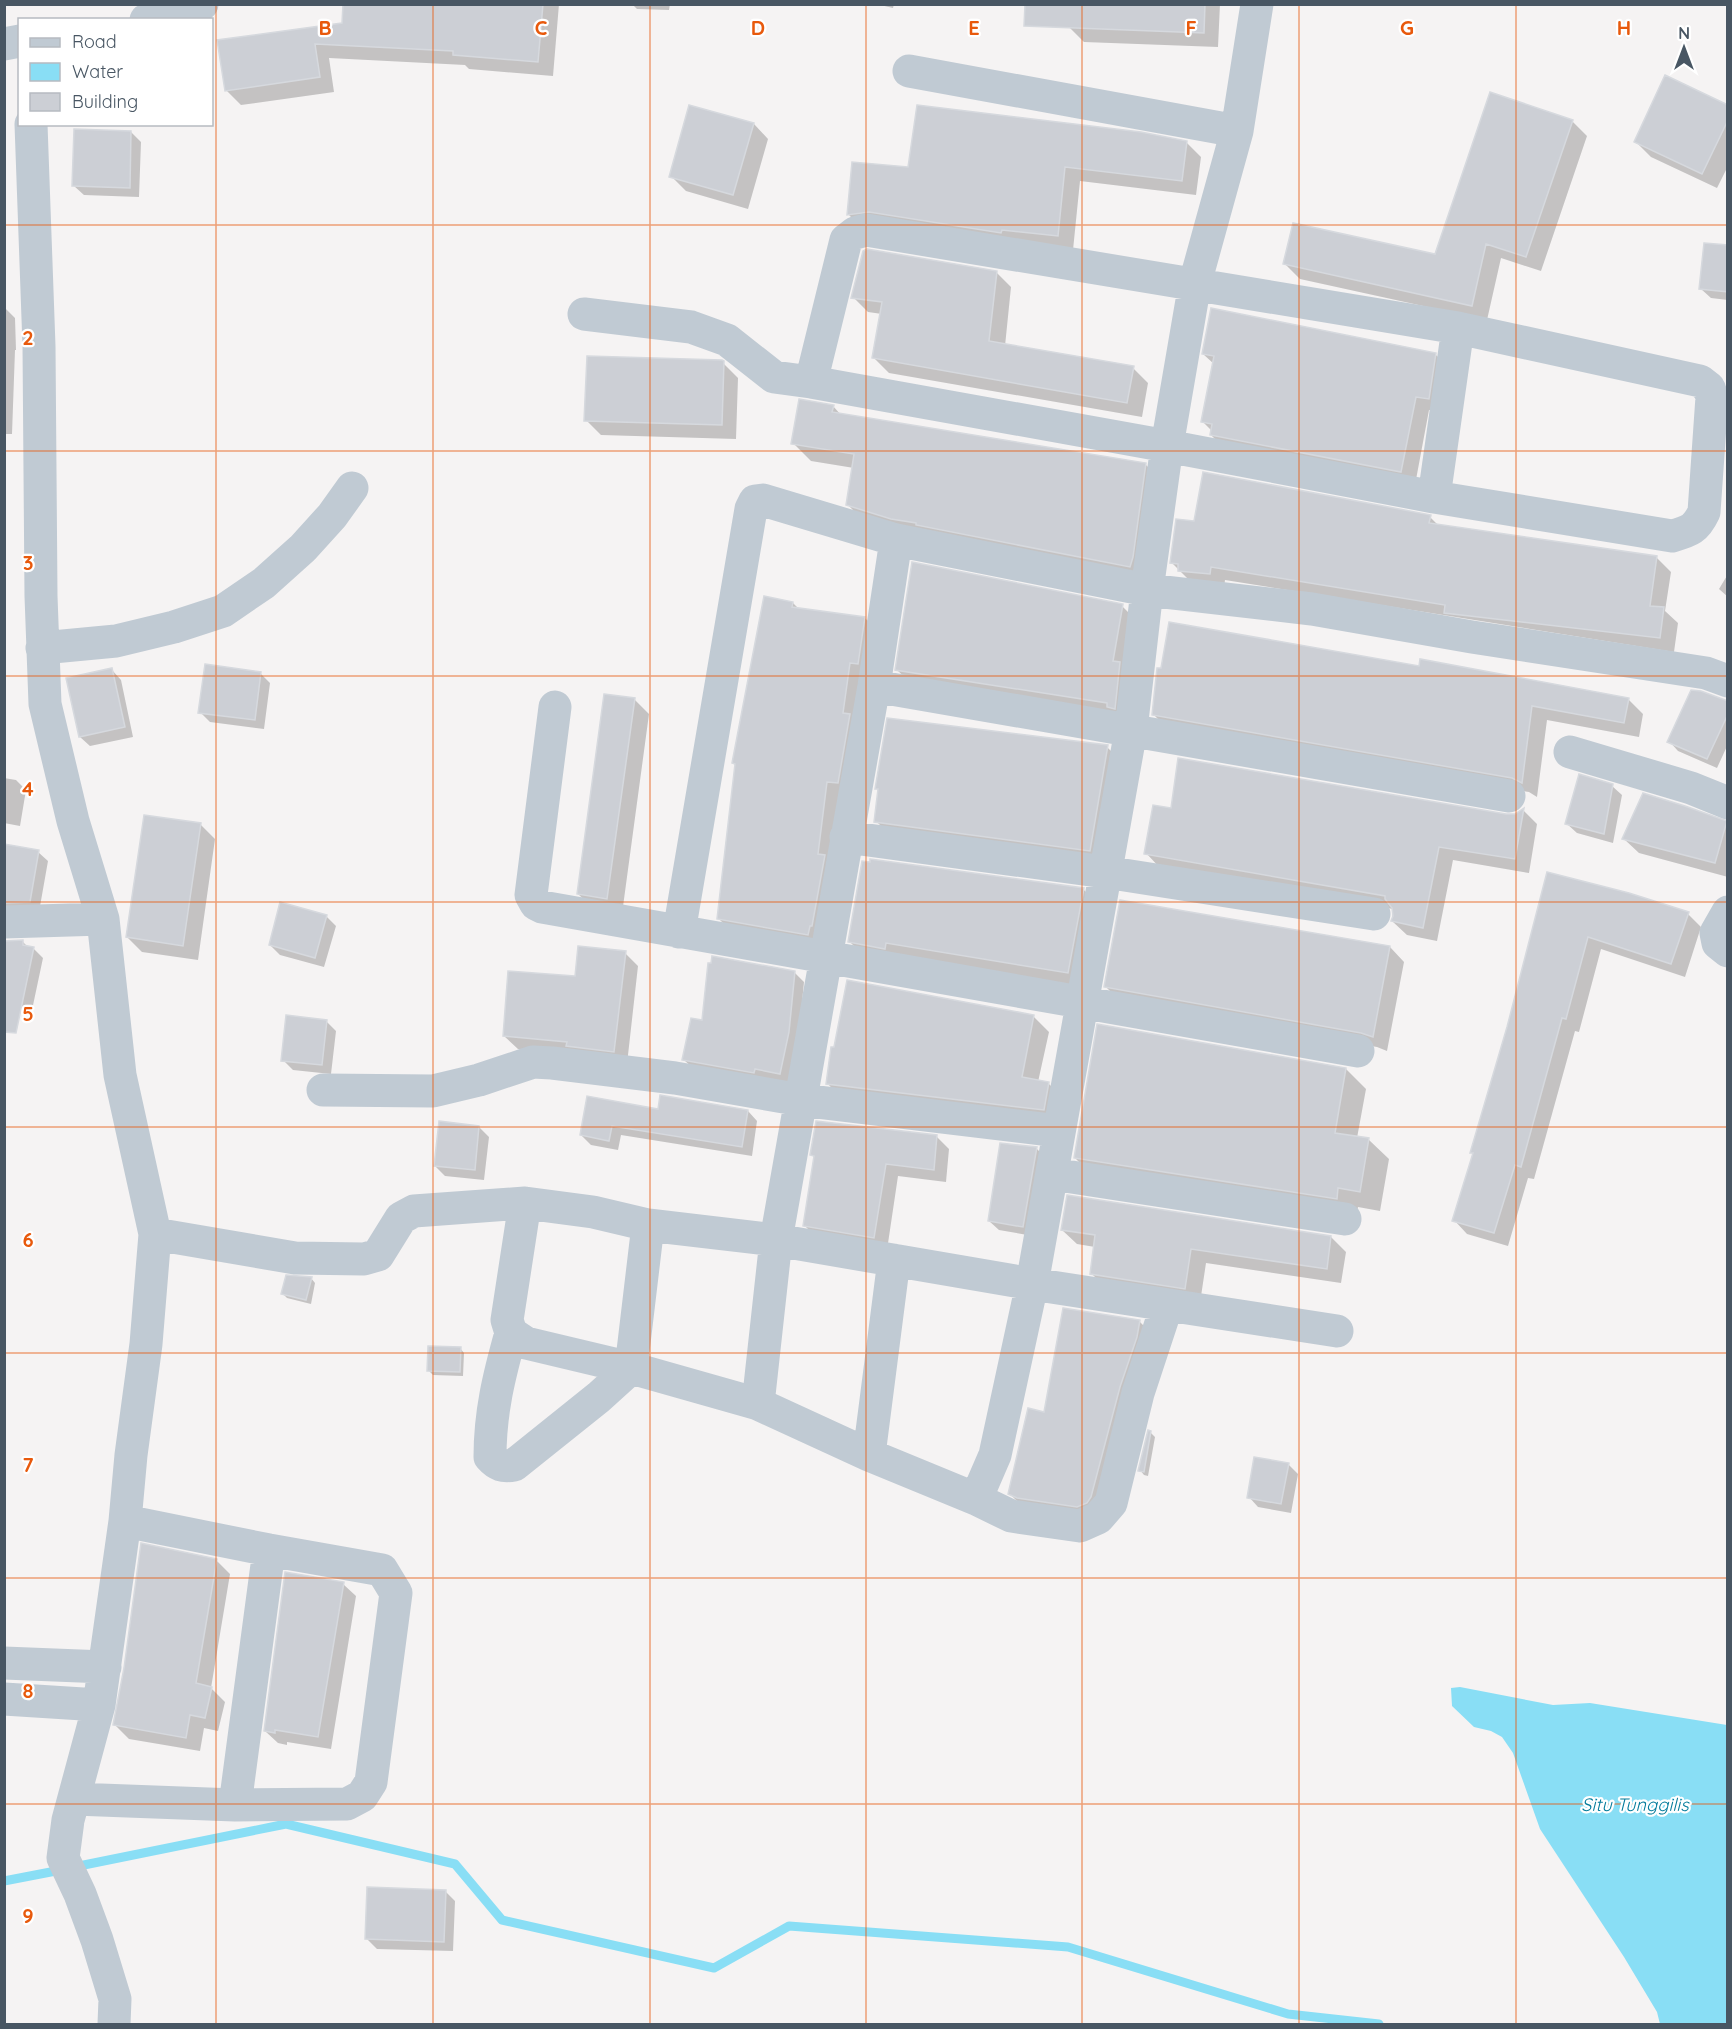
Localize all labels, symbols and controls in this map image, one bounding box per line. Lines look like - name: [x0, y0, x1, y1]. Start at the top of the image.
- text: B: [318, 15, 332, 40]
- text: C: [535, 15, 548, 40]
- text: D: [751, 15, 765, 40]
- text: E: [968, 15, 980, 40]
- text: F: [1185, 15, 1197, 40]
- text: G: [1400, 15, 1414, 40]
- text: H: [1617, 15, 1631, 40]
- legend: [18, 18, 213, 126]
- north arrow: [1654, 18, 1714, 78]
- text: N: [1678, 23, 1690, 43]
- text: Road: [72, 30, 117, 53]
- text: Water: [72, 60, 123, 83]
- text: Building: [72, 90, 138, 113]
- text: 2: [22, 325, 34, 350]
- text: 3: [23, 550, 33, 575]
- text: 4: [22, 776, 34, 801]
- text: 5: [22, 1001, 34, 1026]
- text: 6: [22, 1227, 34, 1252]
- text: 7: [23, 1452, 34, 1477]
- text: 8: [23, 1678, 34, 1703]
- water label: Situ Tunggilis: [1581, 1793, 1690, 1816]
- text: 9: [22, 1903, 34, 1928]

